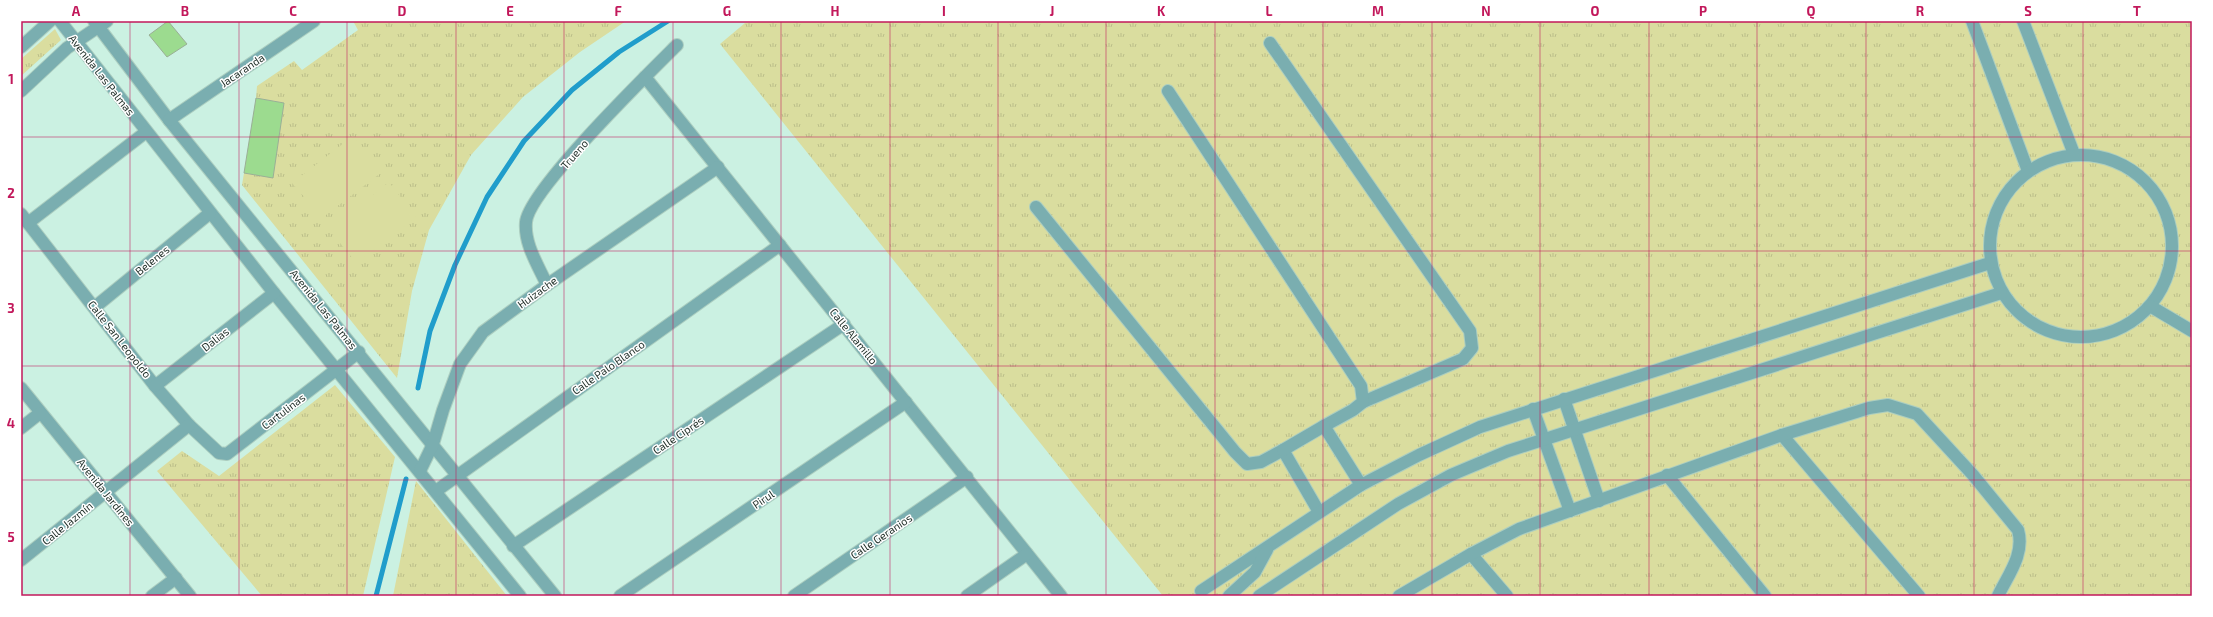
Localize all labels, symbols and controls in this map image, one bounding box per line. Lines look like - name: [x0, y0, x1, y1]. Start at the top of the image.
- text: A: [72, 3, 81, 19]
- text: B: [181, 3, 189, 19]
- text: C: [289, 3, 297, 19]
- text: D: [398, 3, 407, 19]
- text: E: [506, 3, 514, 19]
- text: F: [614, 3, 622, 19]
- text: G: [723, 3, 731, 19]
- text: H: [831, 3, 840, 19]
- text: I: [942, 3, 946, 19]
- text: J: [1050, 3, 1054, 19]
- text: K: [1157, 3, 1166, 19]
- text: L: [1266, 3, 1273, 19]
- text: M: [1372, 3, 1384, 19]
- text: N: [1481, 3, 1491, 19]
- text: O: [1591, 3, 1600, 19]
- text: P: [1699, 3, 1707, 19]
- text: Q: [1807, 3, 1816, 20]
- text: R: [1916, 3, 1925, 19]
- text: S: [2024, 3, 2032, 19]
- text: T: [2133, 3, 2141, 19]
- street label: Avenida Las Palmas: [66, 32, 138, 118]
- street label: Jacaranda: [217, 51, 267, 89]
- text: 1: [8, 71, 14, 87]
- street label: Trueno: [558, 137, 590, 171]
- text: 2: [7, 185, 15, 201]
- street label: Belenes: [132, 242, 172, 278]
- street label: Avenida Las Palmas: [288, 266, 360, 352]
- street label: Huizache: [515, 273, 559, 311]
- street label: Calle San Leopoldo: [86, 298, 154, 380]
- text: 3: [7, 300, 15, 316]
- street label: Calle Alamillo: [827, 305, 881, 367]
- street label: Dalias: [199, 324, 232, 354]
- street label: Calle Palo Blanco: [569, 337, 647, 397]
- street label: Cartulinas: [259, 390, 308, 432]
- street label: Calle Ciprés: [650, 413, 706, 457]
- text: 4: [7, 415, 15, 431]
- street label: Avenida Jardines: [75, 456, 137, 529]
- street label: Pirul: [750, 487, 777, 511]
- street label: Calle Jazmín: [39, 499, 95, 547]
- street label: Calle Geranios: [848, 510, 915, 561]
- text: 5: [7, 529, 15, 545]

